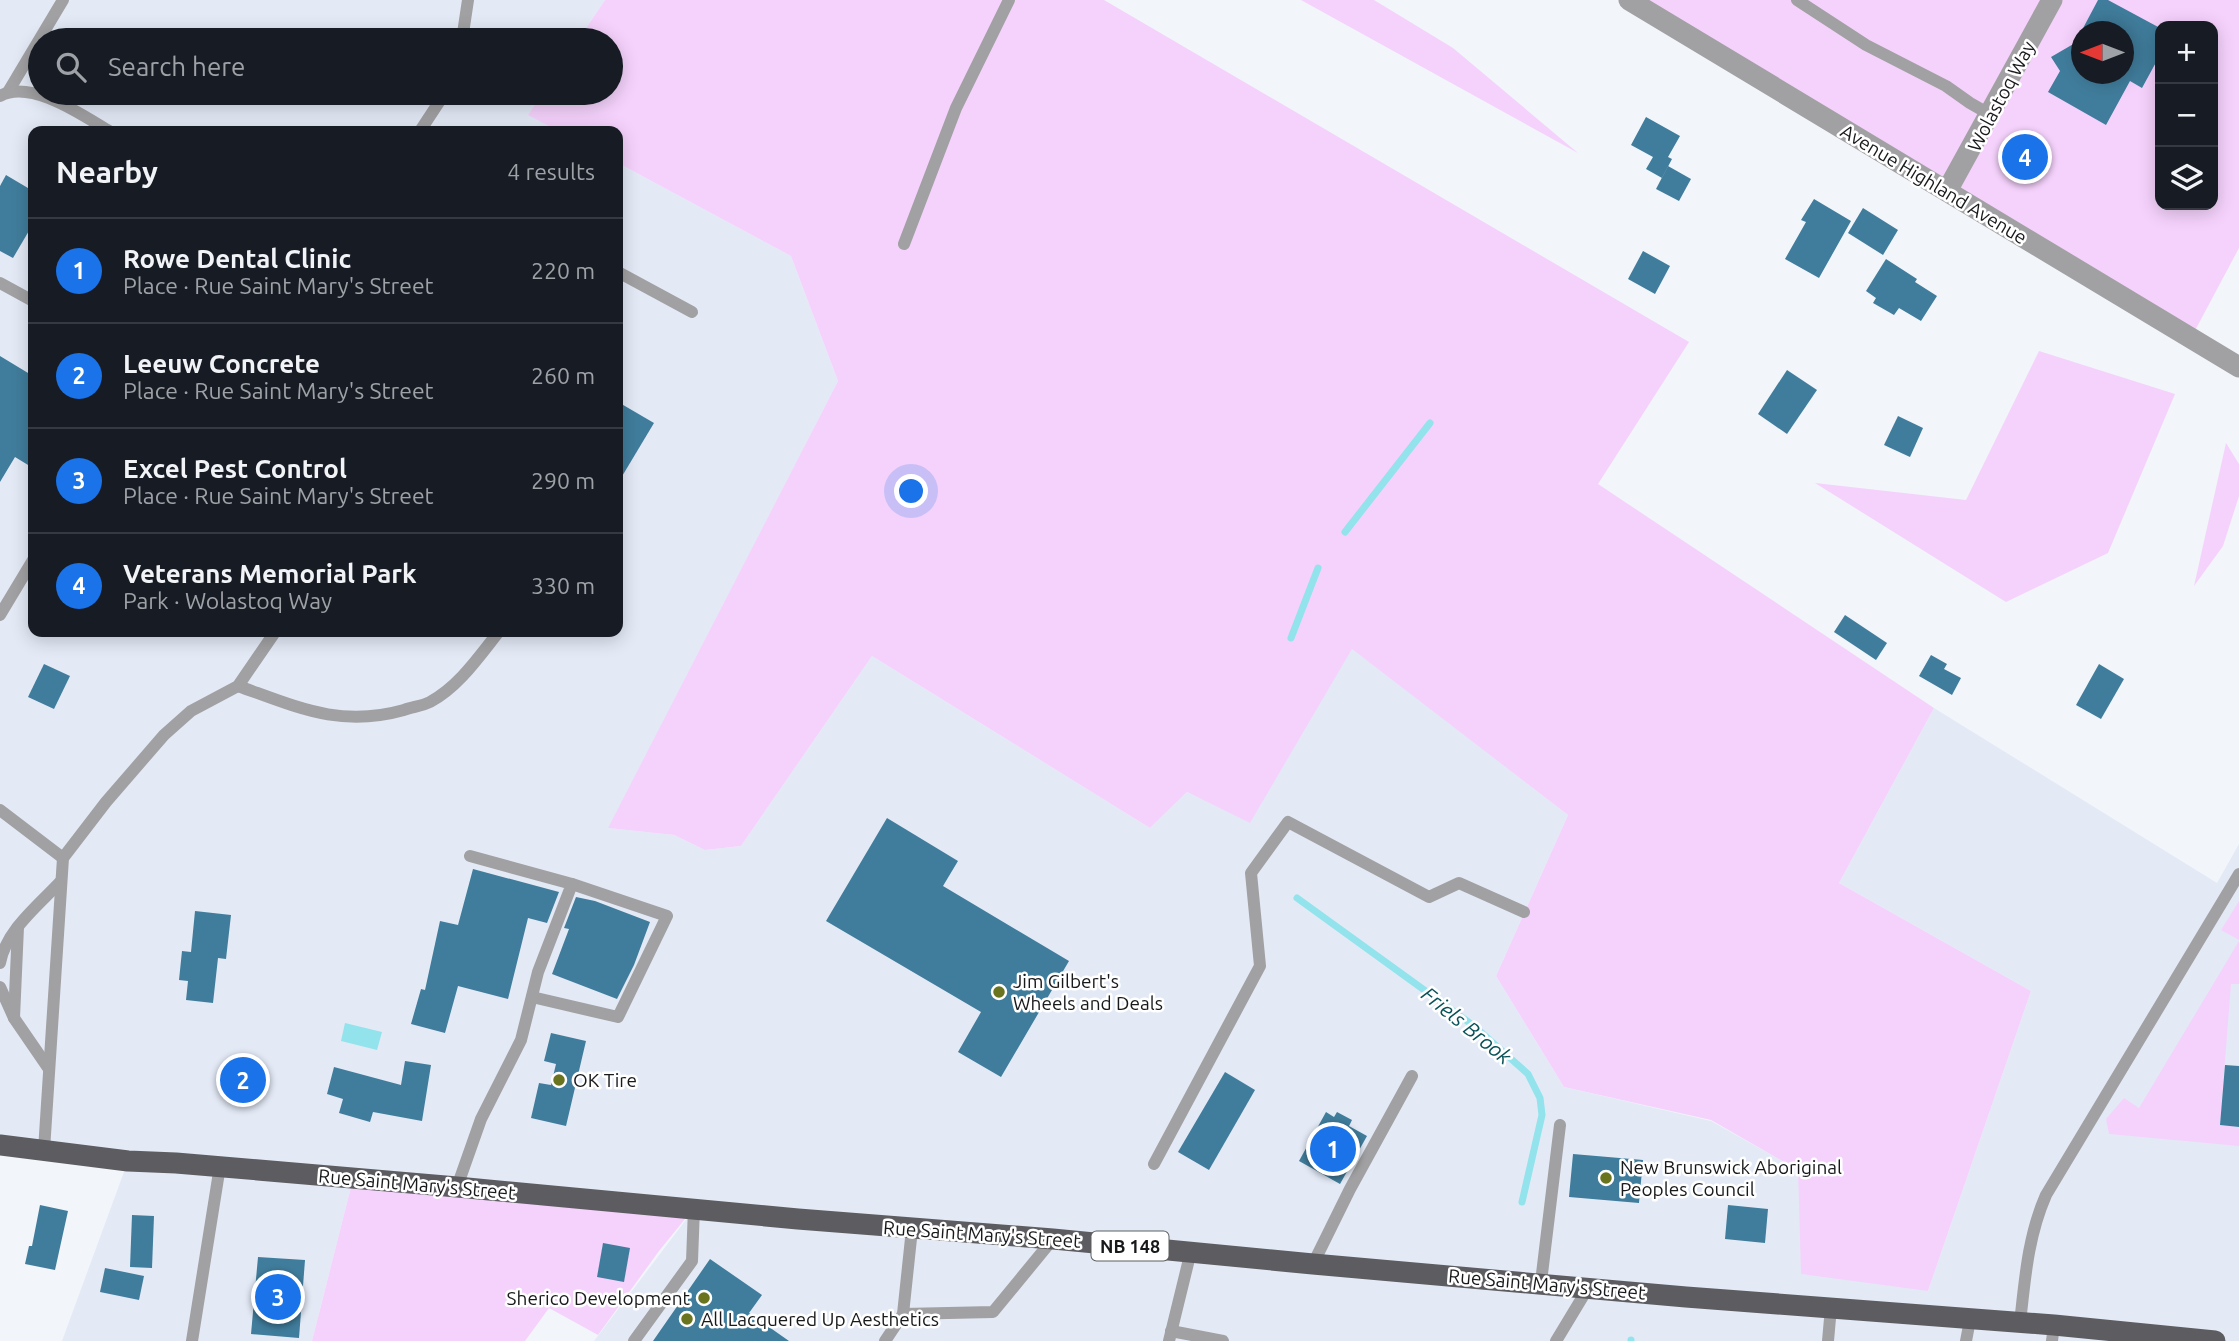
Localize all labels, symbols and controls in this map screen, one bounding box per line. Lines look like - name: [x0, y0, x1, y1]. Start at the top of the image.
- north arrow: [2071, 21, 2134, 84]
- map controls: [2155, 21, 2218, 210]
- button: +: [2155, 21, 2218, 84]
- search box: [28, 28, 623, 105]
- street label: Wolastoq Way: [1963, 37, 2039, 155]
- icon: search: [52, 48, 90, 86]
- text: Search here: [108, 52, 245, 81]
- button: −: [2155, 84, 2218, 147]
- street label: Avenue Highland Avenue: [1837, 120, 2031, 248]
- pin: 4: [2002, 131, 2048, 183]
- button: layers: [2155, 147, 2218, 210]
- text: Nearby: [56, 155, 158, 189]
- text: 4 results: [507, 159, 595, 184]
- text: Rowe Dental Clinic: [123, 244, 351, 273]
- text: 1: [73, 258, 85, 283]
- text: 220 m: [531, 258, 595, 283]
- text: Place · Rue Saint Mary's Street: [123, 273, 434, 298]
- text: Leeuw Concrete: [123, 349, 320, 378]
- text: 2: [73, 363, 85, 388]
- text: 260 m: [531, 363, 595, 388]
- text: Place · Rue Saint Mary's Street: [123, 378, 434, 403]
- text: Excel Pest Control: [123, 454, 347, 483]
- text: 3: [73, 468, 85, 493]
- text: 290 m: [531, 468, 595, 493]
- your location: [894, 474, 928, 508]
- text: Place · Rue Saint Mary's Street: [123, 483, 434, 508]
- text: Veterans Memorial Park: [123, 559, 417, 588]
- text: 4: [73, 573, 85, 598]
- text: 330 m: [531, 573, 595, 598]
- text: Park · Wolastoq Way: [123, 588, 332, 613]
- place label: Jim Gilbert's Wheels and Deals: [1013, 970, 1163, 1014]
- water label: Friels Brook: [1417, 981, 1517, 1069]
- marker: Jim Gilbert's Wheels and Deals: [991, 984, 1007, 1000]
- pin: 2: [220, 1054, 266, 1106]
- place label: OK Tire: [573, 1069, 637, 1091]
- marker: OK Tire: [551, 1072, 567, 1088]
- pin: 1: [1310, 1123, 1356, 1175]
- place label: New Brunswick Aboriginal Peoples Council: [1620, 1156, 1842, 1200]
- street label: Rue Saint Mary's Street: [317, 1164, 517, 1204]
- marker: New Brunswick Aboriginal Peoples Council: [1598, 1170, 1614, 1186]
- street label: Rue Saint Mary's Street: [883, 1216, 1082, 1252]
- road number: NB 148: [1092, 1232, 1168, 1260]
- street label: Rue Saint Mary's Street: [1447, 1264, 1647, 1304]
- pin: 3: [255, 1271, 301, 1323]
- place label: Sherico Development: [507, 1287, 691, 1309]
- marker: Sherico Development: [696, 1290, 712, 1306]
- place label: All Lacquered Up Aesthetics: [701, 1308, 939, 1330]
- marker: All Lacquered Up Aesthetics: [679, 1311, 695, 1327]

